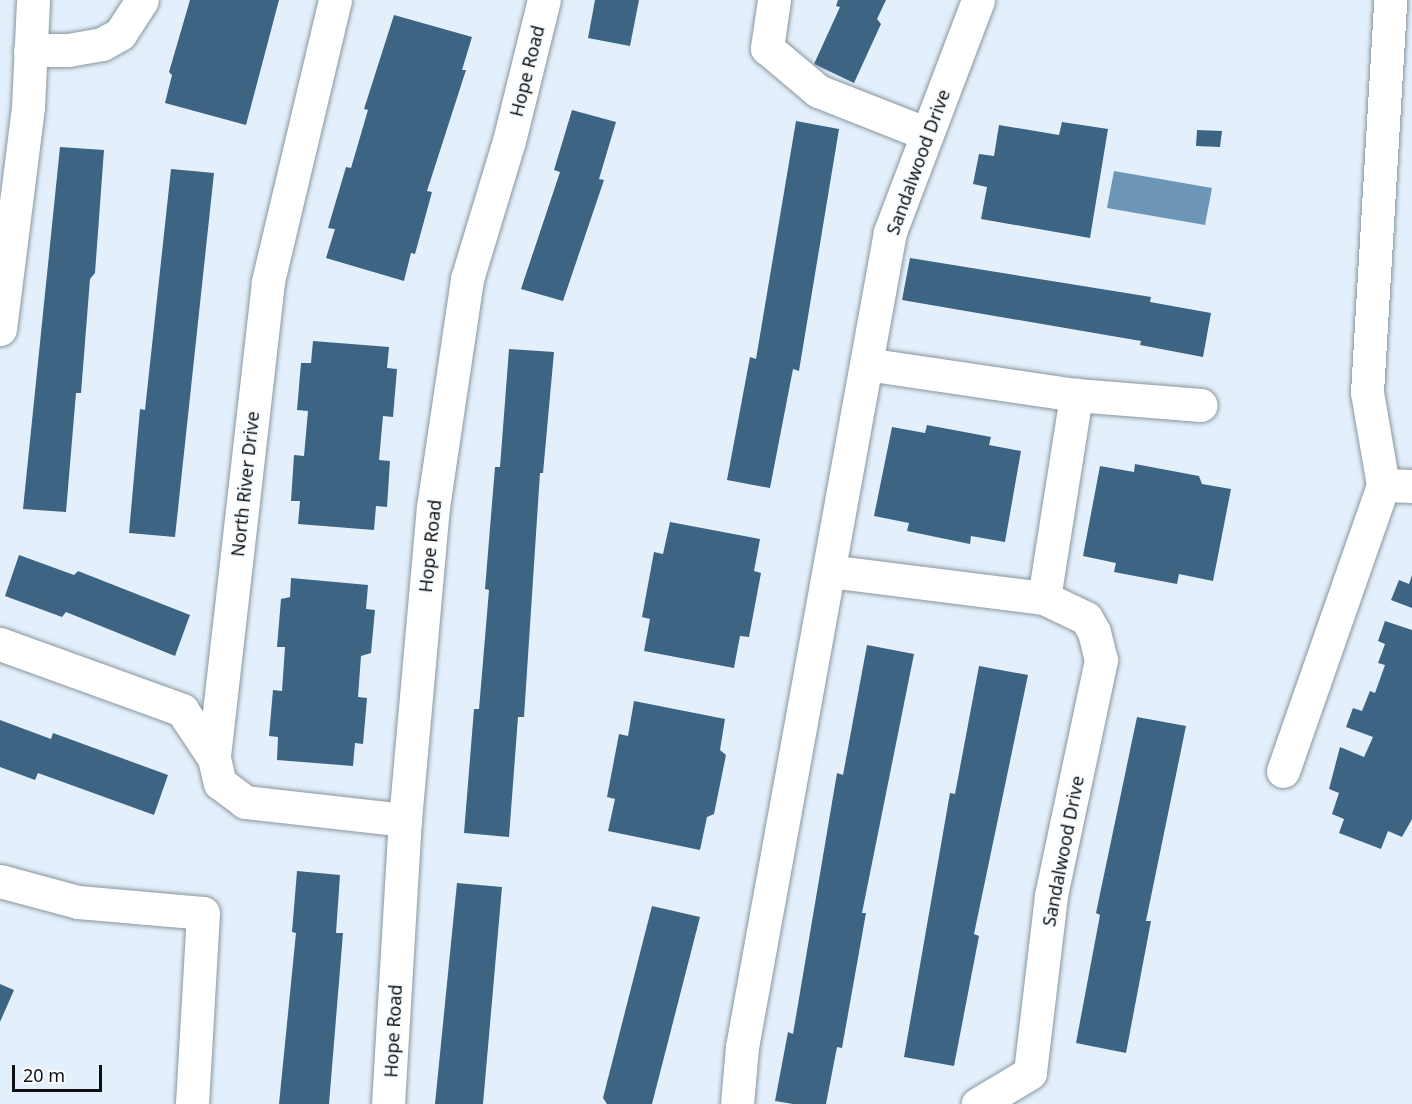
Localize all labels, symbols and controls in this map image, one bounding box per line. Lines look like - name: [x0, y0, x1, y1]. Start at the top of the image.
- street label: Hope Road: [505, 23, 549, 119]
- street label: Sandalwood Drive: [882, 86, 954, 238]
- street label: North River Drive: [227, 410, 263, 558]
- street label: Hope Road: [414, 498, 446, 594]
- street label: Sandalwood Drive: [1038, 774, 1088, 928]
- street label: Hope Road: [380, 984, 406, 1078]
- scale bar: [15, 1053, 105, 1091]
- text: 20 m: [23, 1063, 65, 1087]

